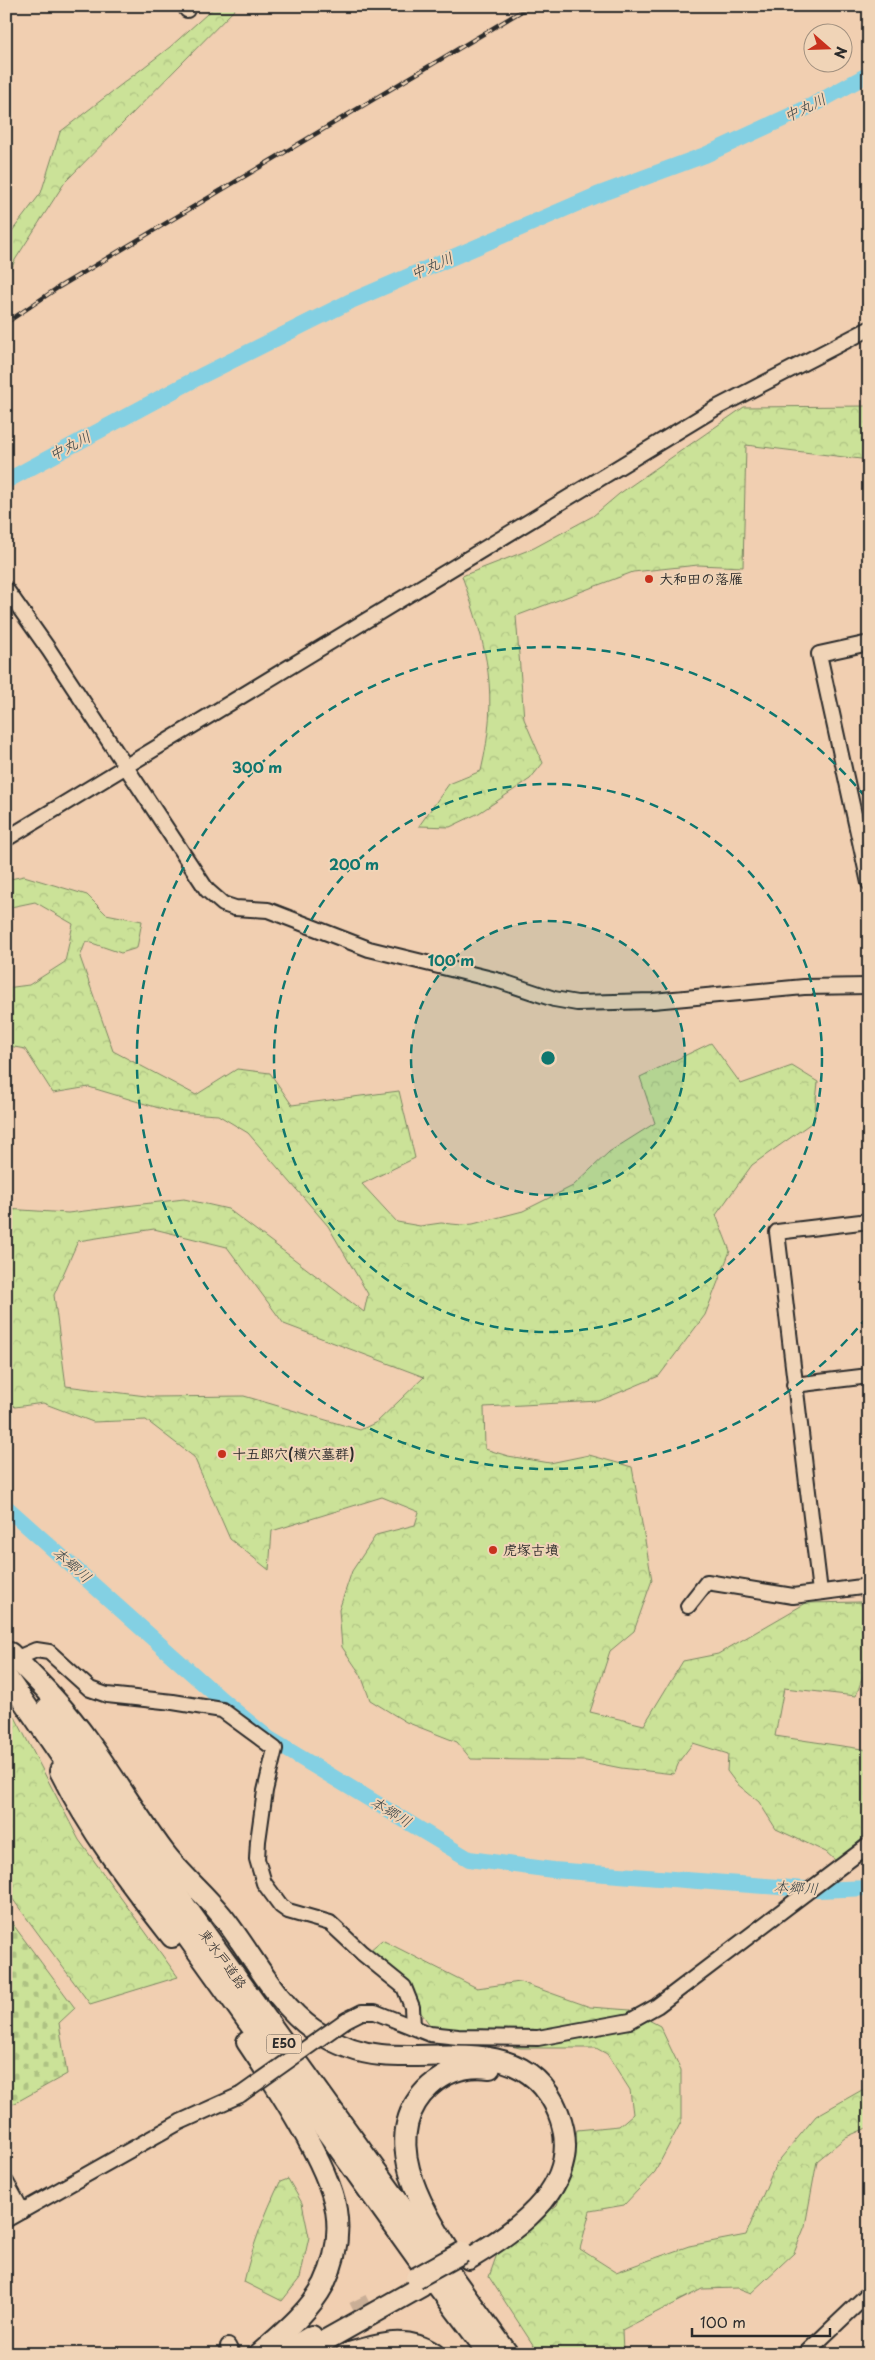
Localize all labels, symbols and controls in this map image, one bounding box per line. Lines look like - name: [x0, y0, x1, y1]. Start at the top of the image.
- north arrow: [802, 22, 852, 72]
- text: N: [829, 44, 852, 61]
- water label: 中丸川: [779, 86, 830, 127]
- water label: 中丸川: [406, 245, 457, 284]
- water label: 中丸川: [44, 424, 95, 465]
- place label: 大和田の落雁: [659, 568, 743, 589]
- marker: 大和田の落雁: [643, 573, 655, 585]
- text: 300 m: [232, 755, 282, 778]
- text: 200 m: [329, 852, 379, 875]
- text: 100 m: [428, 948, 474, 971]
- centre of rings: [539, 1049, 557, 1067]
- place label: 十五郎穴(横穴墓群): [232, 1443, 355, 1464]
- marker: 十五郎穴(横穴墓群): [216, 1448, 228, 1460]
- place label: 虎塚古墳: [503, 1539, 559, 1560]
- water label: 本郷川: [48, 1540, 98, 1587]
- marker: 虎塚古墳: [487, 1544, 499, 1556]
- water label: 本郷川: [367, 1789, 417, 1832]
- water label: 本郷川: [773, 1874, 819, 1899]
- street label: 東水戸道路: [194, 1924, 252, 1993]
- road number: E50: [266, 2035, 302, 2054]
- scale bar: [692, 2305, 830, 2337]
- text: 100 m: [700, 2310, 746, 2333]

